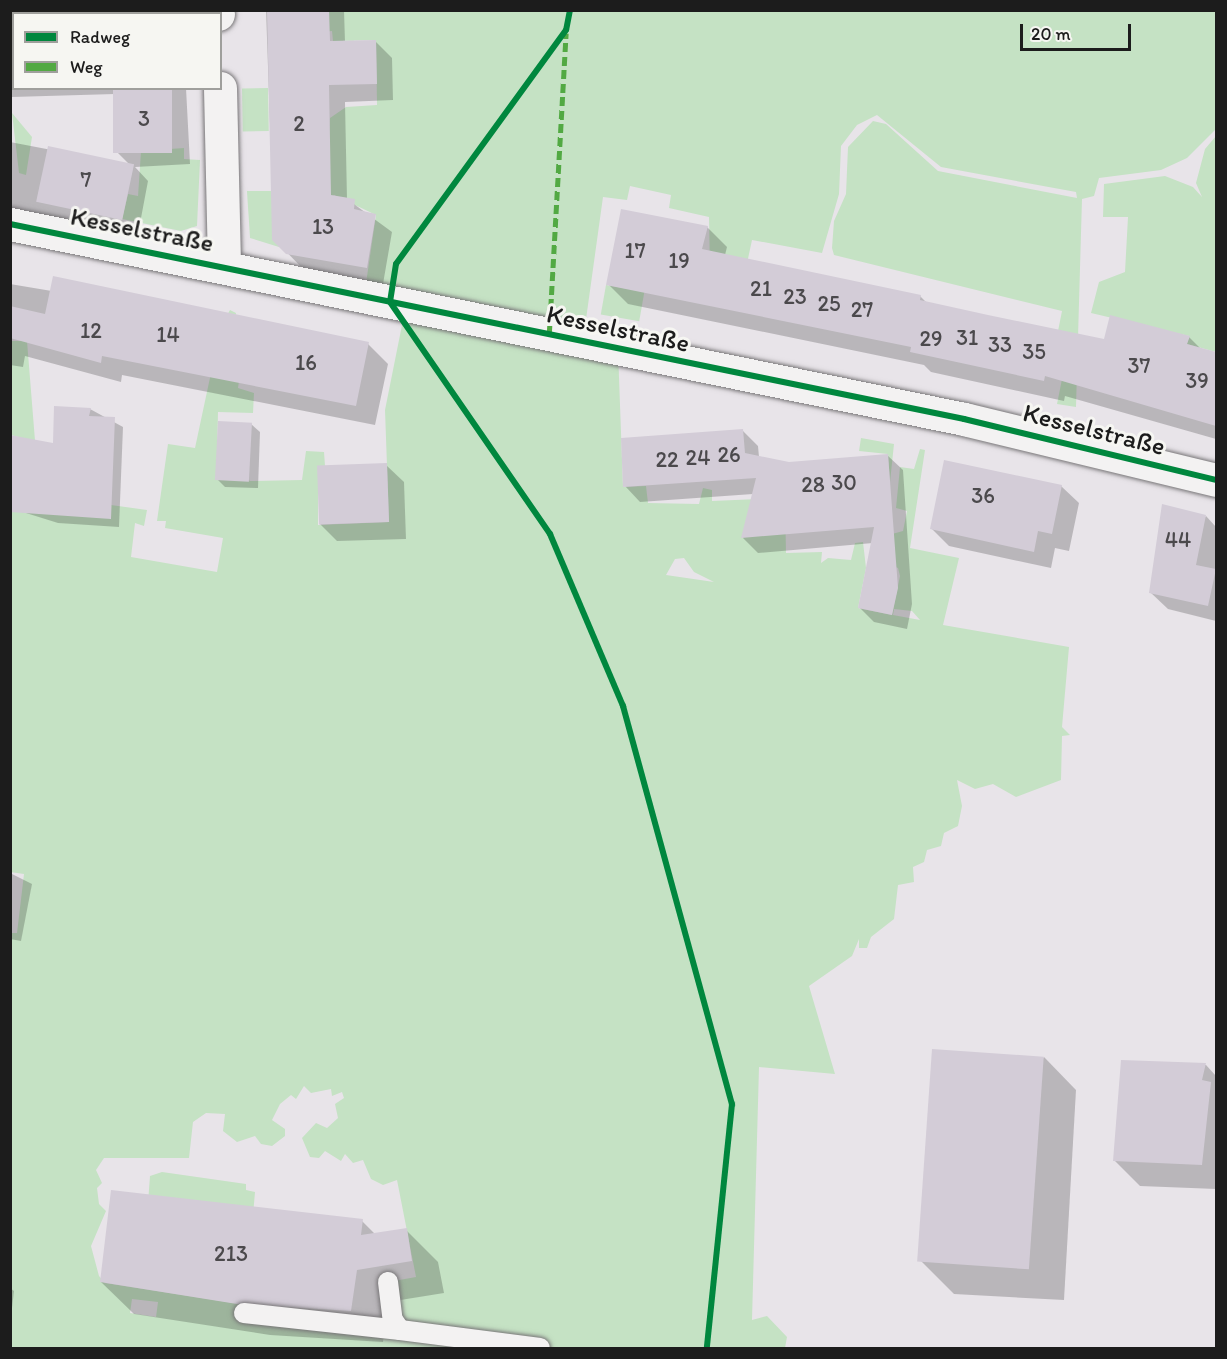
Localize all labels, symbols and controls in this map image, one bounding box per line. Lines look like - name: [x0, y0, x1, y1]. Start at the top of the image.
- legend: [12, 12, 222, 90]
- scale bar: [1023, 12, 1134, 50]
- text: 20 m: [1031, 23, 1071, 45]
- text: Radweg: [70, 26, 130, 48]
- text: Weg: [70, 56, 103, 78]
- house number: 3: [138, 106, 150, 132]
- house number: 2: [293, 111, 305, 137]
- house number: 7: [81, 167, 91, 193]
- street label: Kesselstraße: [68, 201, 216, 259]
- house number: 13: [312, 214, 334, 240]
- house number: 17: [624, 238, 646, 264]
- house number: 19: [668, 248, 690, 274]
- house number: 21: [750, 276, 772, 302]
- house number: 23: [783, 284, 807, 310]
- house number: 25: [817, 291, 841, 317]
- house number: 27: [851, 297, 873, 323]
- street label: Kesselstraße: [544, 299, 692, 359]
- house number: 12: [80, 318, 102, 344]
- house number: 14: [156, 322, 180, 348]
- house number: 31: [956, 325, 978, 351]
- house number: 29: [919, 326, 943, 352]
- house number: 33: [988, 332, 1012, 358]
- house number: 35: [1022, 339, 1046, 365]
- house number: 16: [295, 350, 317, 376]
- house number: 37: [1128, 353, 1150, 379]
- house number: 39: [1185, 368, 1209, 394]
- street label: Kesselstraße: [1020, 397, 1168, 463]
- house number: 26: [717, 442, 741, 468]
- house number: 24: [686, 445, 710, 471]
- house number: 22: [655, 447, 679, 473]
- house number: 30: [831, 470, 857, 496]
- house number: 28: [801, 472, 825, 498]
- house number: 36: [971, 483, 995, 509]
- house number: 44: [1165, 527, 1191, 553]
- house number: 213: [214, 1241, 248, 1267]

